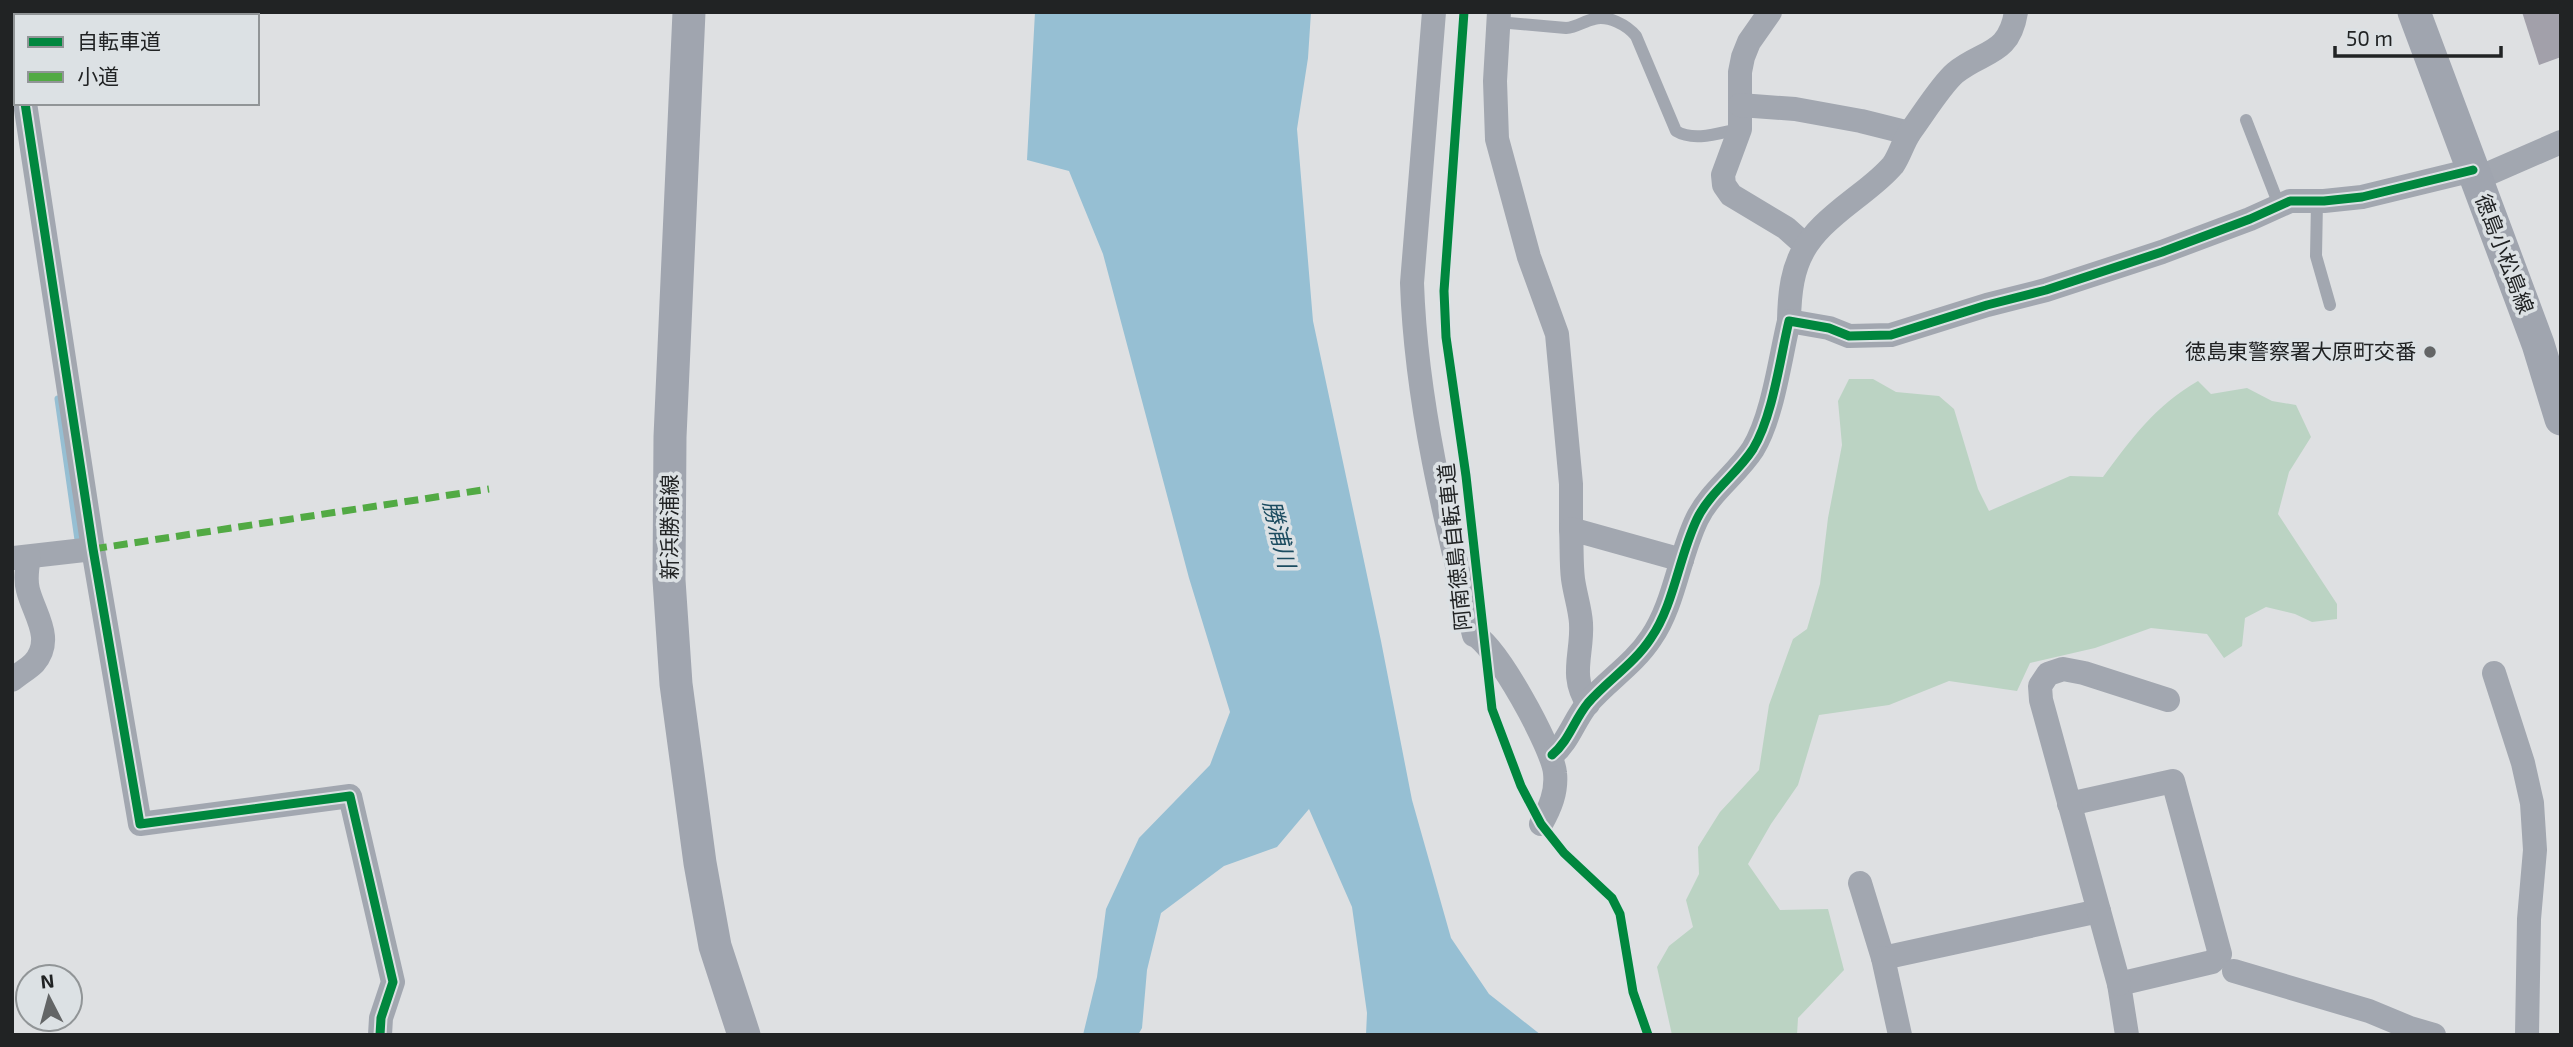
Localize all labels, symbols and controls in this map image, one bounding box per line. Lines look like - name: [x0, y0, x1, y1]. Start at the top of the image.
- legend: [14, 14, 259, 105]
- scale bar: [2335, 14, 2501, 58]
- text: 50 m: [2346, 25, 2393, 50]
- text: 自転車道: [77, 28, 161, 53]
- text: 小道: [77, 63, 119, 88]
- street label: 徳島小松島線: [2471, 190, 2540, 317]
- place label: 徳島東警察署大原町交番: [2185, 338, 2416, 363]
- marker: 徳島東警察署大原町交番: [2422, 344, 2438, 360]
- street label: 阿南徳島自転車道: [1432, 462, 1475, 632]
- street label: 新浜勝浦線: [656, 475, 681, 580]
- water label: 勝浦川: [1258, 497, 1303, 574]
- north arrow: [14, 963, 84, 1033]
- text: N: [39, 968, 55, 993]

